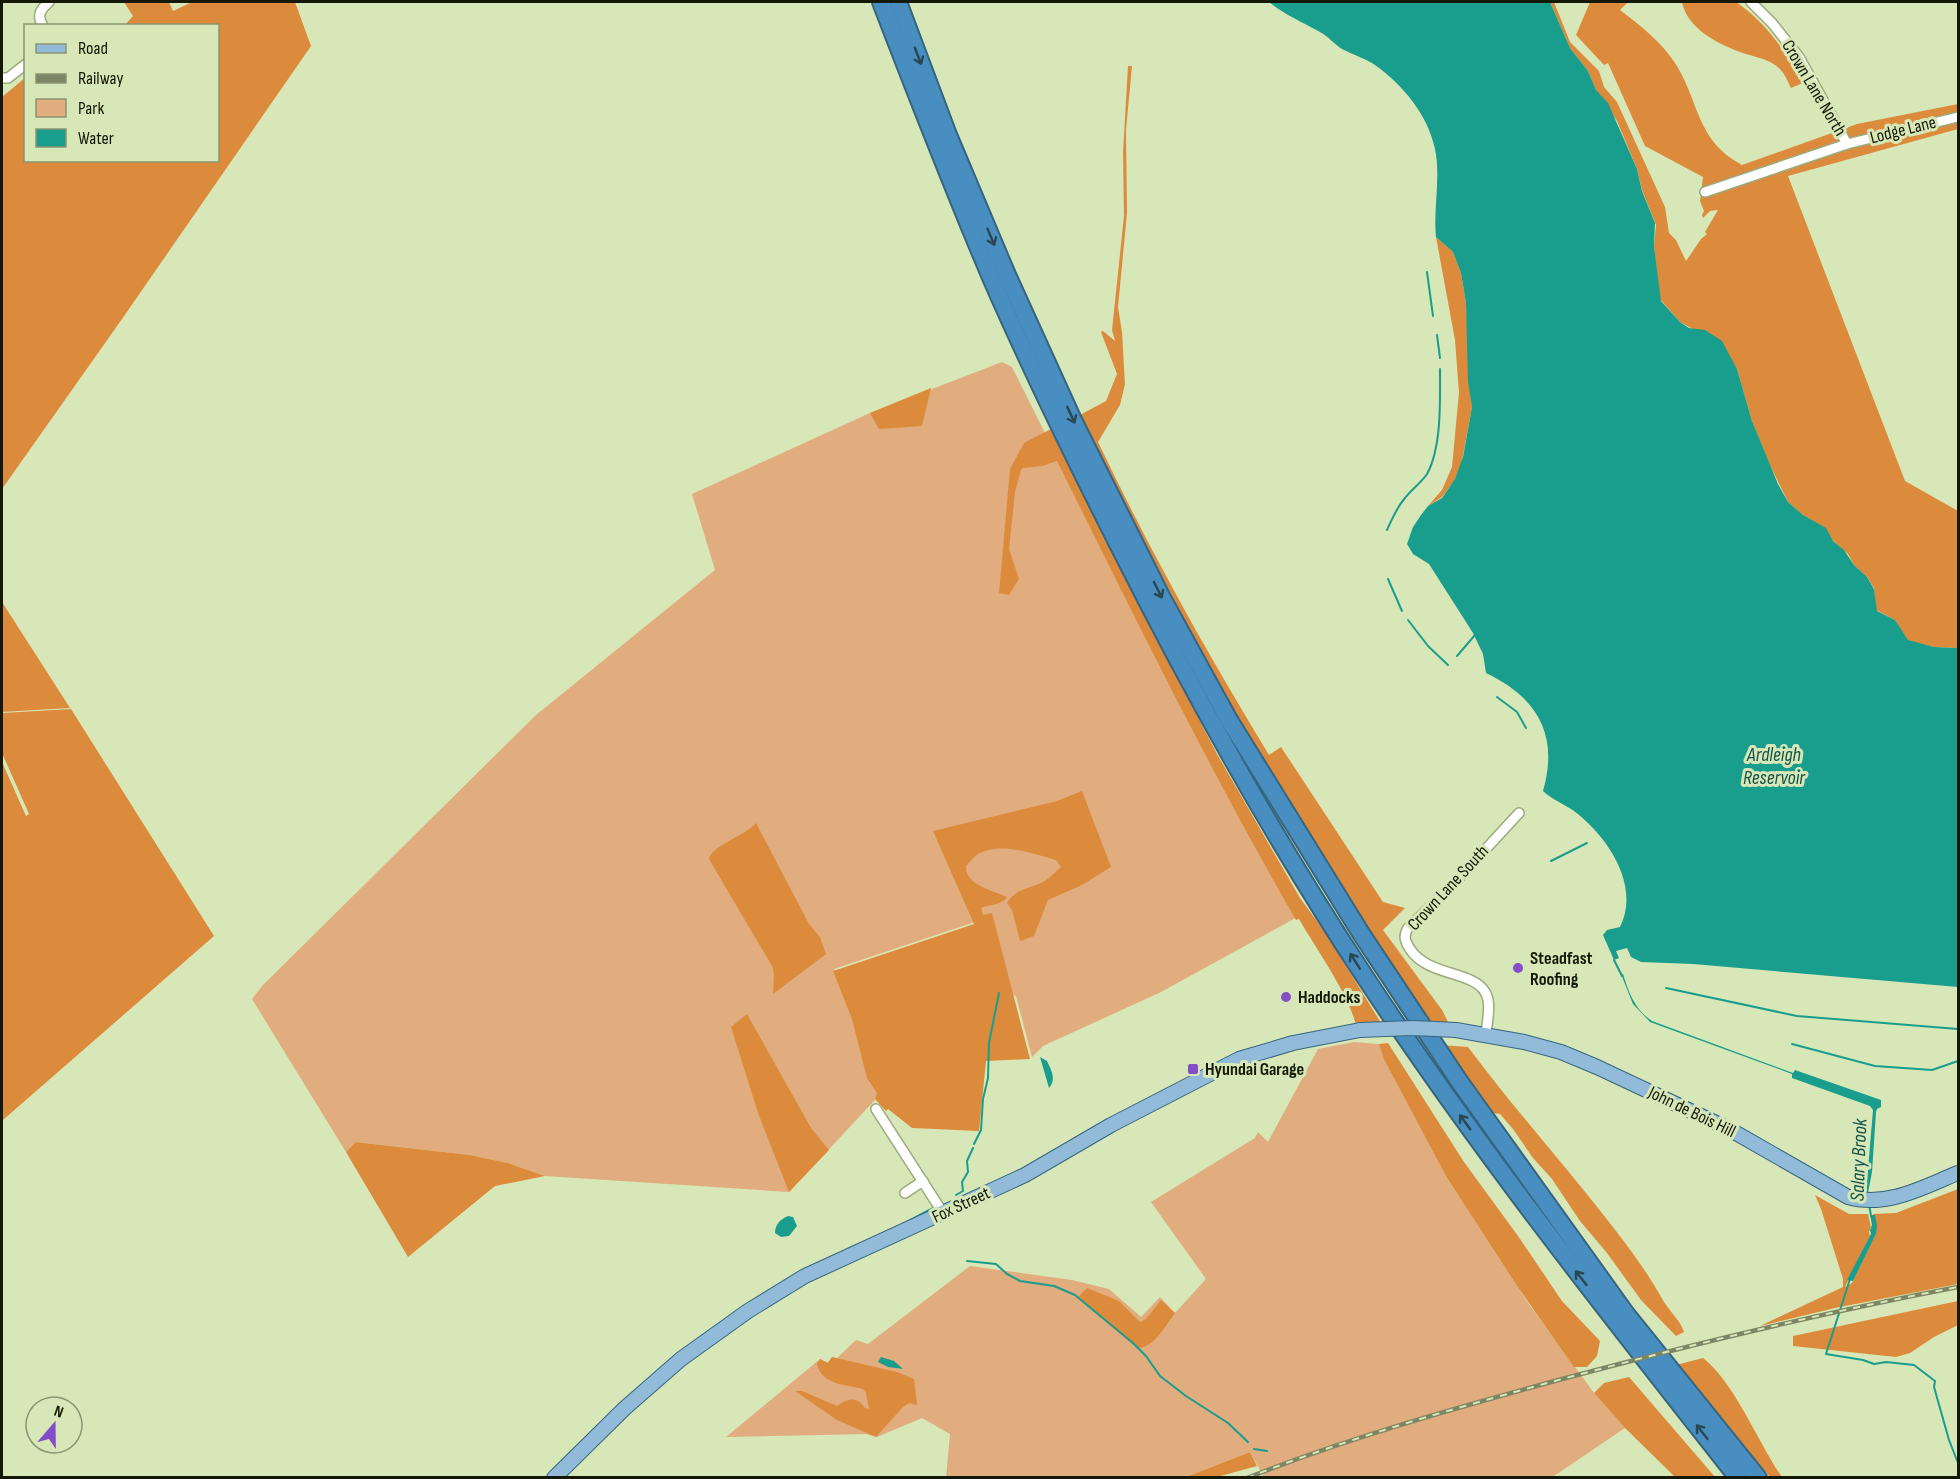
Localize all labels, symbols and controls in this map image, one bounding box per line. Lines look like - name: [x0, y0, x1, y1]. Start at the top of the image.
- legend: [24, 24, 219, 162]
- street label: Crown Lane North: [1777, 36, 1851, 140]
- text: Road: [78, 38, 108, 59]
- one-way arrow: [914, 46, 925, 65]
- text: Railway: [78, 68, 123, 89]
- text: Park: [78, 98, 104, 119]
- street label: Lodge Lane: [1868, 112, 1938, 148]
- text: Water: [78, 128, 114, 149]
- one-way arrow: [986, 227, 997, 246]
- one-way arrow: [1066, 406, 1077, 424]
- one-way arrow: [1152, 580, 1164, 598]
- water label: Ardleigh Reservoir: [1743, 743, 1806, 790]
- street label: Crown Lane South: [1403, 841, 1493, 935]
- place label: Steadfast Roofing: [1530, 948, 1593, 990]
- one-way arrow: [1348, 953, 1360, 970]
- marker: Steadfast Roofing: [1511, 961, 1525, 975]
- place label: Haddocks: [1298, 987, 1360, 1008]
- marker: Haddocks: [1279, 990, 1293, 1004]
- place label: Hyundai Garage: [1205, 1059, 1304, 1080]
- marker: Hyundai Garage: [1186, 1062, 1200, 1076]
- street label: John de Bois Hill: [1644, 1081, 1739, 1142]
- one-way arrow: [1458, 1114, 1471, 1130]
- water label: Salary Brook: [1846, 1118, 1872, 1202]
- street label: Fox Street: [929, 1182, 994, 1228]
- one-way arrow: [1574, 1271, 1587, 1287]
- north arrow: [24, 1395, 84, 1455]
- text: N: [51, 1402, 66, 1423]
- one-way arrow: [1695, 1424, 1708, 1440]

